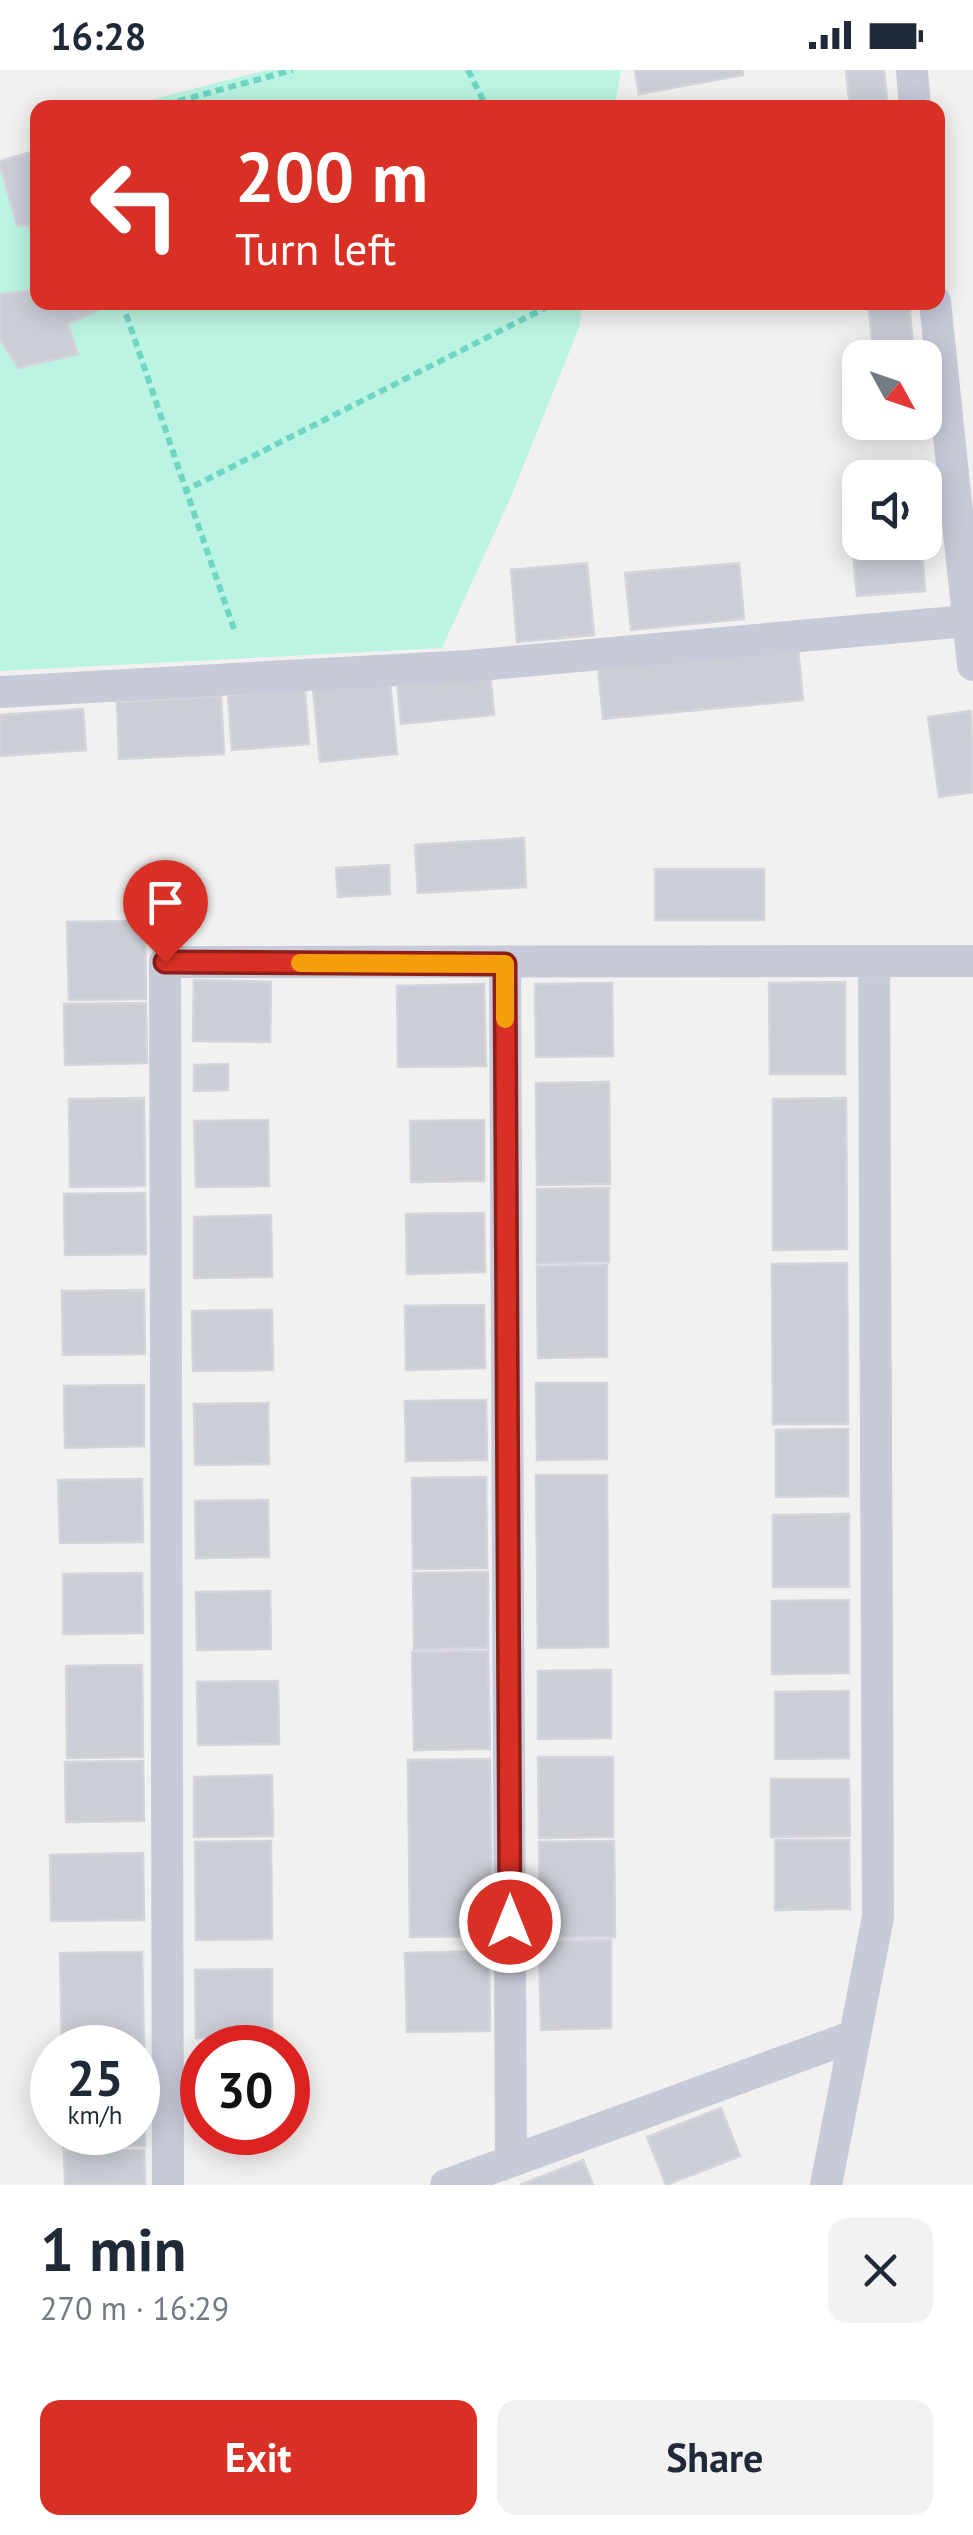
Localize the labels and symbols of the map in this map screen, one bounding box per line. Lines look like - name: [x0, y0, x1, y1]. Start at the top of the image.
- north arrow: [842, 340, 942, 440]
- pin: [123, 860, 208, 963]
- position arrow: [458, 1870, 562, 1974]
- speed limit sign: 30: [180, 2025, 310, 2155]

